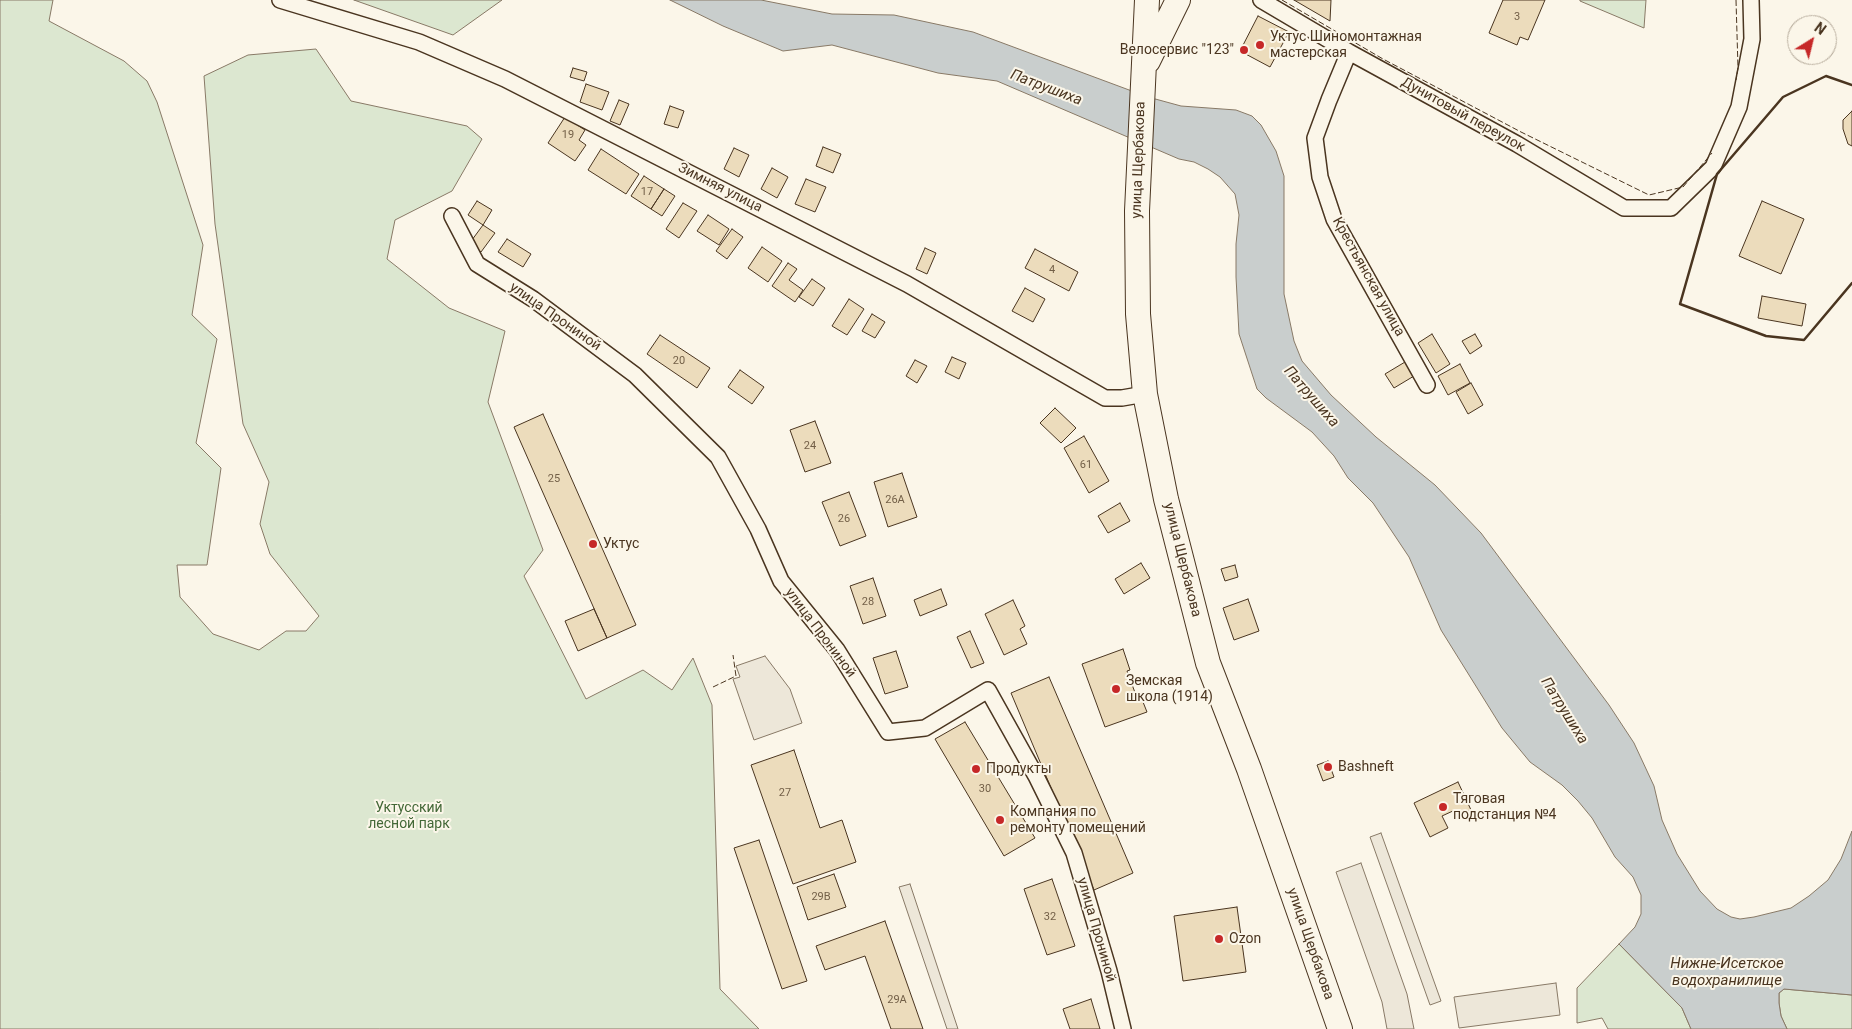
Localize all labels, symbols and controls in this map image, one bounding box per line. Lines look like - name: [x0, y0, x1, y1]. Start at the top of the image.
- house number: 3: [1514, 10, 1520, 24]
- north arrow: [1787, 15, 1837, 65]
- text: N: [1812, 19, 1829, 38]
- place label: Уктус Шиномонтажная мастерская: [1270, 29, 1422, 62]
- marker: Уктус Шиномонтажная мастерская: [1254, 39, 1266, 51]
- place label: Велосервис "123": [1120, 42, 1234, 58]
- marker: Велосервис "123": [1238, 44, 1250, 56]
- water label: Патрушиха: [1008, 66, 1084, 110]
- street label: Дунитовый переулок: [1398, 74, 1528, 156]
- street label: улица Щербакова: [1129, 101, 1149, 219]
- house number: 19: [562, 128, 574, 142]
- street label: Зимняя улица: [675, 160, 765, 216]
- house number: 17: [641, 185, 653, 199]
- street label: Крестьянская улица: [1328, 214, 1408, 340]
- house number: 4: [1049, 263, 1055, 277]
- street label: улица Прониной: [506, 279, 604, 355]
- house number: 20: [673, 354, 685, 368]
- water label: Патрушиха: [1279, 363, 1343, 431]
- house number: 24: [804, 439, 816, 453]
- house number: 61: [1080, 458, 1092, 472]
- house number: 25: [548, 472, 560, 486]
- house number: 26А: [885, 493, 905, 507]
- street label: улица Щербакова: [1160, 501, 1204, 619]
- house number: 26: [838, 512, 850, 526]
- place label: Уктус: [603, 536, 639, 552]
- marker: Уктус: [587, 538, 599, 550]
- street label: улица Прониной: [781, 585, 859, 681]
- house number: 28: [862, 595, 874, 609]
- place label: Земская школа (1914): [1126, 673, 1213, 706]
- water label: Патрушиха: [1536, 674, 1592, 748]
- marker: Земская школа (1914): [1110, 683, 1122, 695]
- place label: Bashneft: [1338, 759, 1394, 775]
- place label: Продукты: [986, 761, 1052, 777]
- marker: Bashneft: [1322, 761, 1334, 773]
- marker: Продукты: [970, 763, 982, 775]
- house number: 30: [979, 782, 991, 796]
- house number: 27: [779, 786, 791, 800]
- place label: Тяговая подстанция №4: [1453, 791, 1556, 824]
- park label: Уктусский лесной парк: [368, 800, 450, 832]
- marker: Тяговая подстанция №4: [1437, 801, 1449, 813]
- place label: Компания по ремонту помещений: [1010, 804, 1146, 836]
- marker: Компания по ремонту помещений: [994, 814, 1006, 826]
- street label: улица Прониной: [1073, 876, 1119, 984]
- street label: улица Щербакова: [1283, 886, 1337, 1002]
- house number: 29В: [811, 890, 831, 904]
- house number: 32: [1044, 910, 1056, 924]
- place label: Ozon: [1229, 931, 1261, 947]
- marker: Ozon: [1213, 933, 1225, 945]
- water label: Нижне-Исетское водохранилище: [1670, 955, 1784, 990]
- house number: 29А: [887, 993, 907, 1007]

